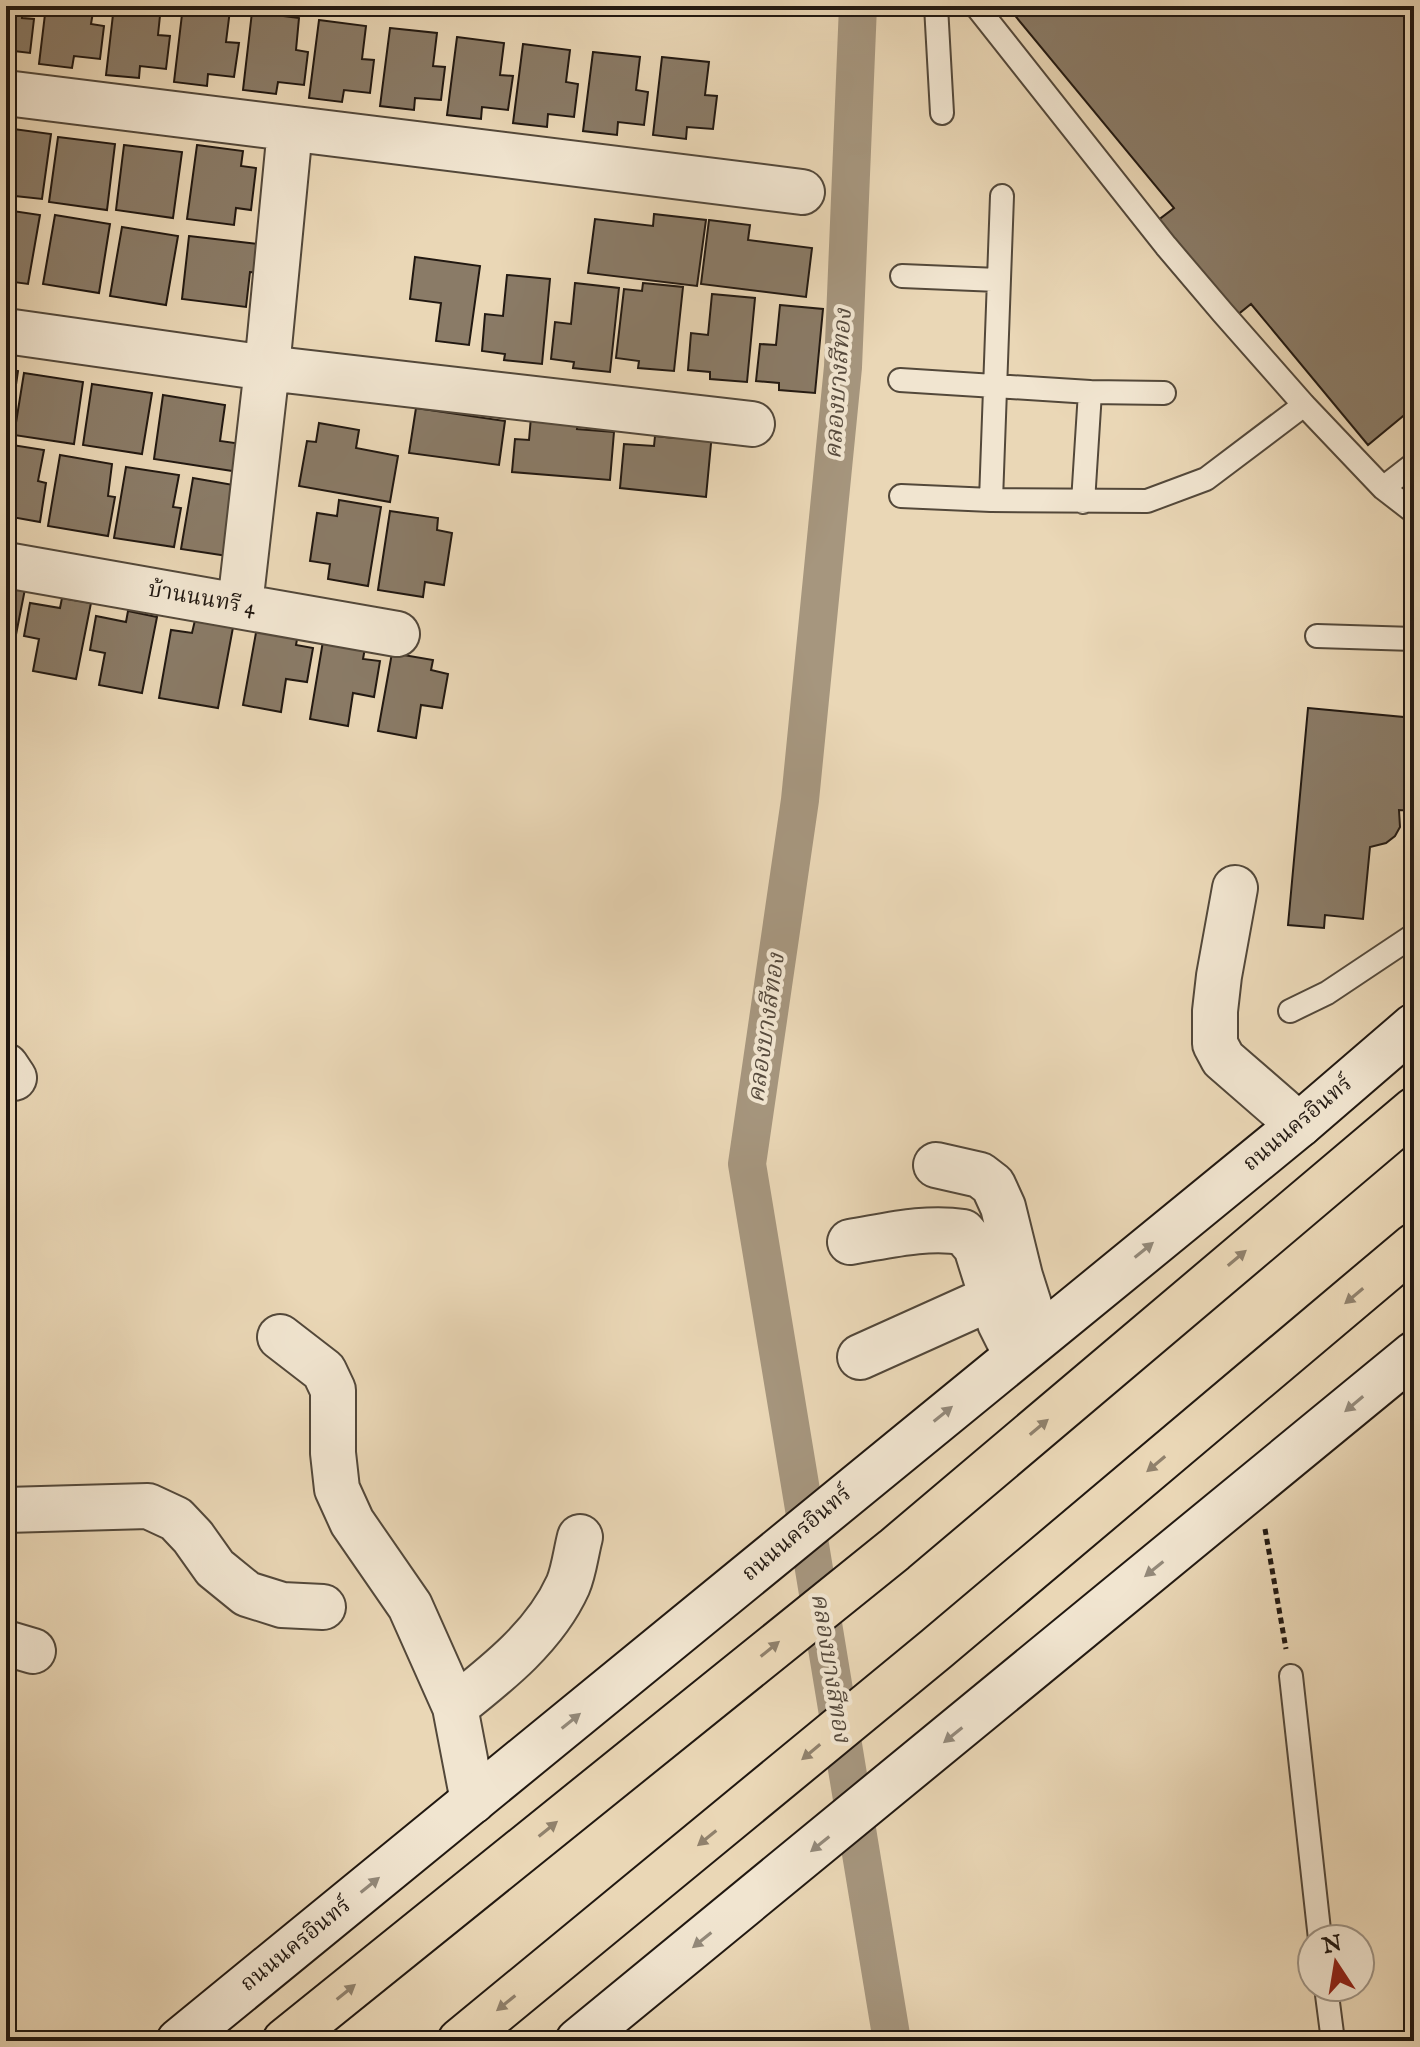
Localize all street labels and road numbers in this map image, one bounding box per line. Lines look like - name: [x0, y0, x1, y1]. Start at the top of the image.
- street label: บ้านนนทรี 4: [146, 576, 258, 622]
- street label: ถนนนครอินทร์: [1238, 1070, 1359, 1178]
- street label: ถนนนครอินทร์: [737, 1480, 858, 1588]
- street label: ถนนนครอินทร์: [235, 1892, 357, 1998]

